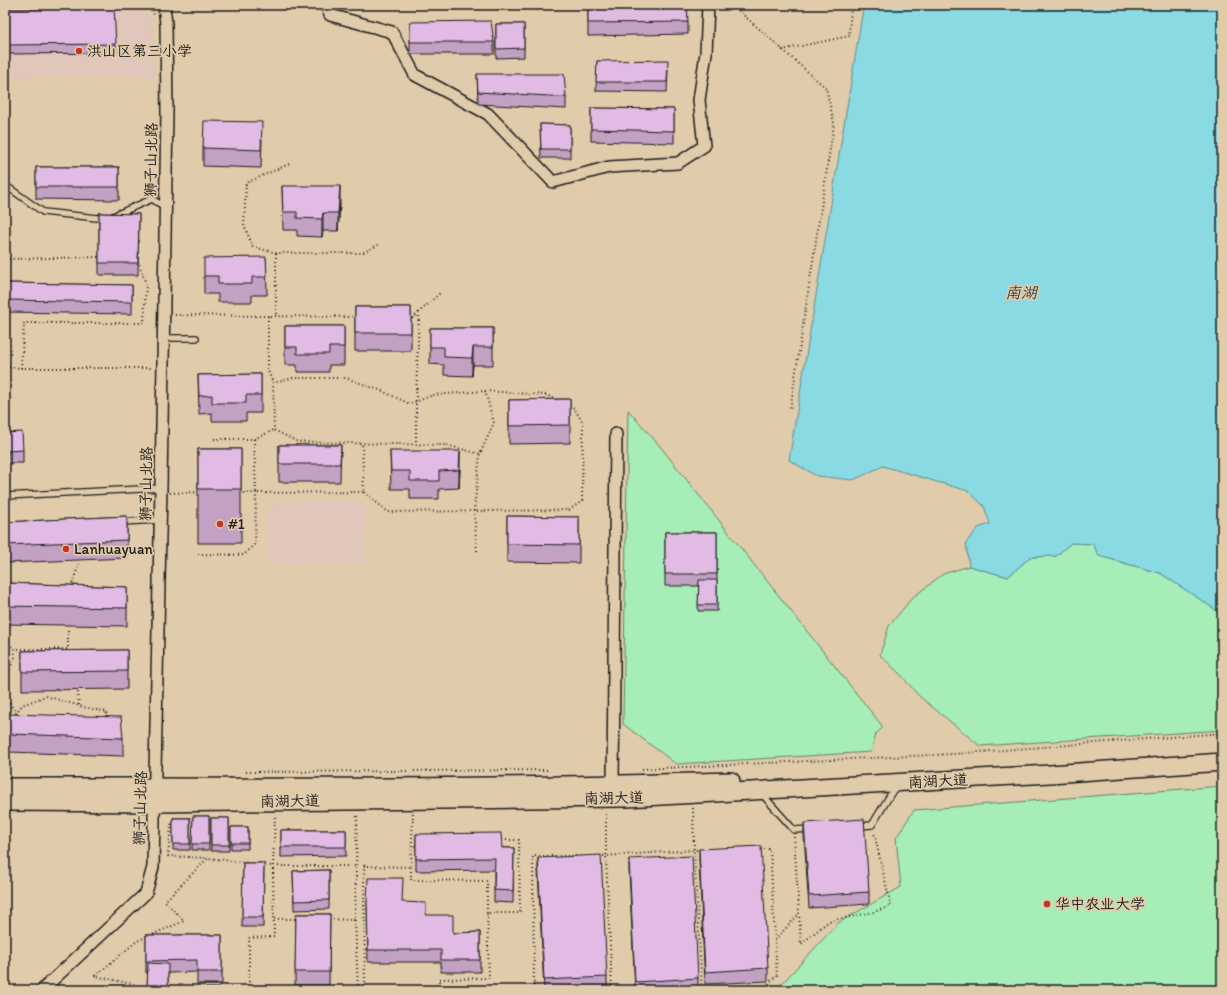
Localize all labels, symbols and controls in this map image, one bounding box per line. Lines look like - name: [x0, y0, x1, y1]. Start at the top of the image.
- place label: 洪山区第三小学: [87, 42, 192, 60]
- marker: 洪山区第三小学: [74, 46, 84, 56]
- street label: 狮子山北路: [141, 122, 161, 198]
- water label: 南湖: [1005, 283, 1039, 302]
- street label: 狮子山北路: [136, 446, 156, 522]
- place label: #1: [228, 515, 245, 533]
- marker: #1: [215, 519, 225, 529]
- place label: Lanhuayuan: [74, 540, 153, 558]
- marker: Lanhuayuan: [61, 544, 71, 554]
- street label: 狮子山北路: [130, 770, 150, 846]
- street label: 南湖大道: [908, 770, 968, 792]
- street label: 南湖大道: [584, 788, 644, 808]
- street label: 南湖大道: [260, 791, 320, 811]
- place label: 华中农业大学: [1055, 895, 1145, 913]
- marker: 华中农业大学: [1042, 899, 1052, 909]

